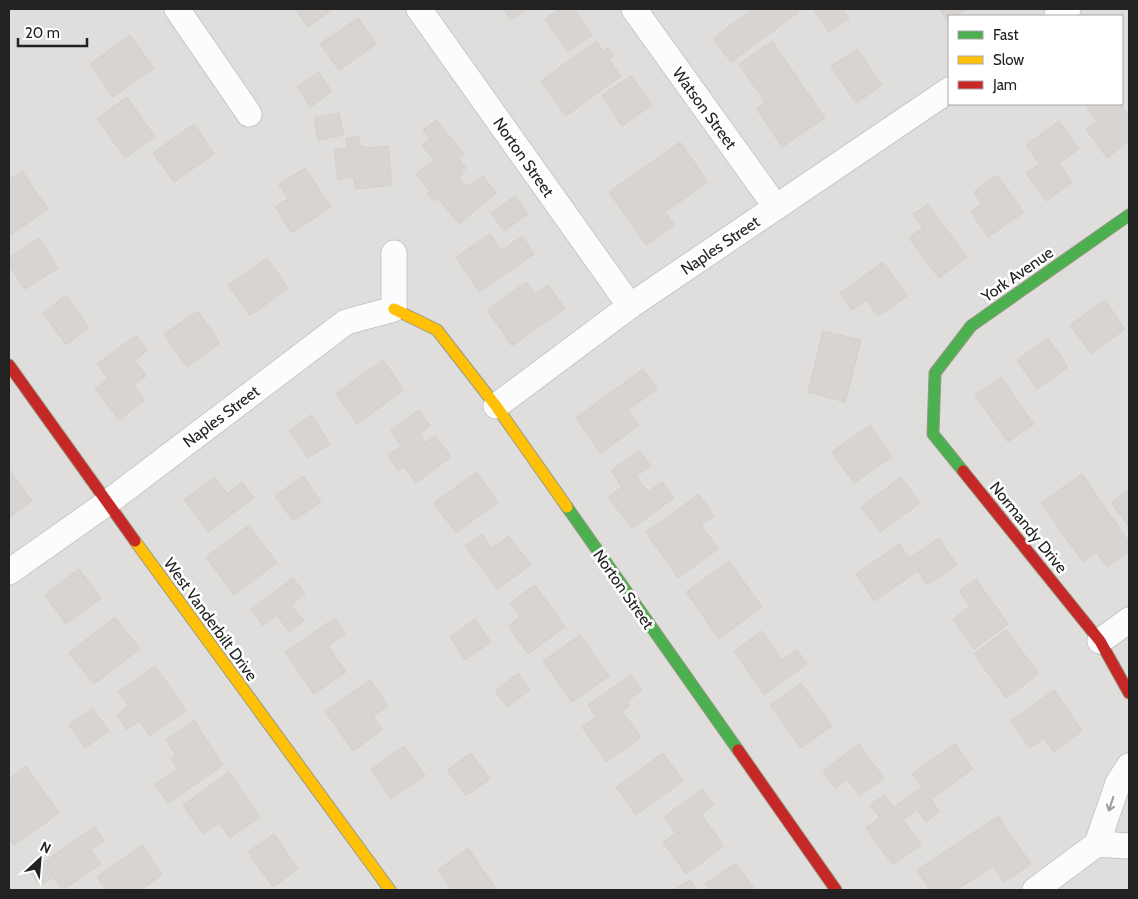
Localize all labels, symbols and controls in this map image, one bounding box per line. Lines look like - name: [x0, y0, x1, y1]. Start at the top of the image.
- scale bar: [18, 15, 86, 47]
- legend: [948, 15, 1123, 105]
- text: 20 m: [25, 24, 60, 42]
- text: Fast: [993, 26, 1018, 44]
- text: Slow: [993, 51, 1024, 69]
- street label: Watson Street: [669, 64, 741, 153]
- text: Jam: [992, 76, 1017, 94]
- street label: Norton Street: [489, 114, 558, 201]
- street label: Naples Street: [677, 212, 764, 279]
- street label: York Avenue: [977, 243, 1057, 307]
- street label: Naples Street: [179, 381, 264, 451]
- street label: Normandy Drive: [986, 478, 1071, 577]
- street label: Norton Street: [589, 546, 658, 633]
- street label: West Vanderbilt Drive: [160, 554, 261, 684]
- one-way arrow: [1105, 796, 1115, 812]
- north arrow: [15, 834, 65, 884]
- text: N: [37, 837, 54, 858]

